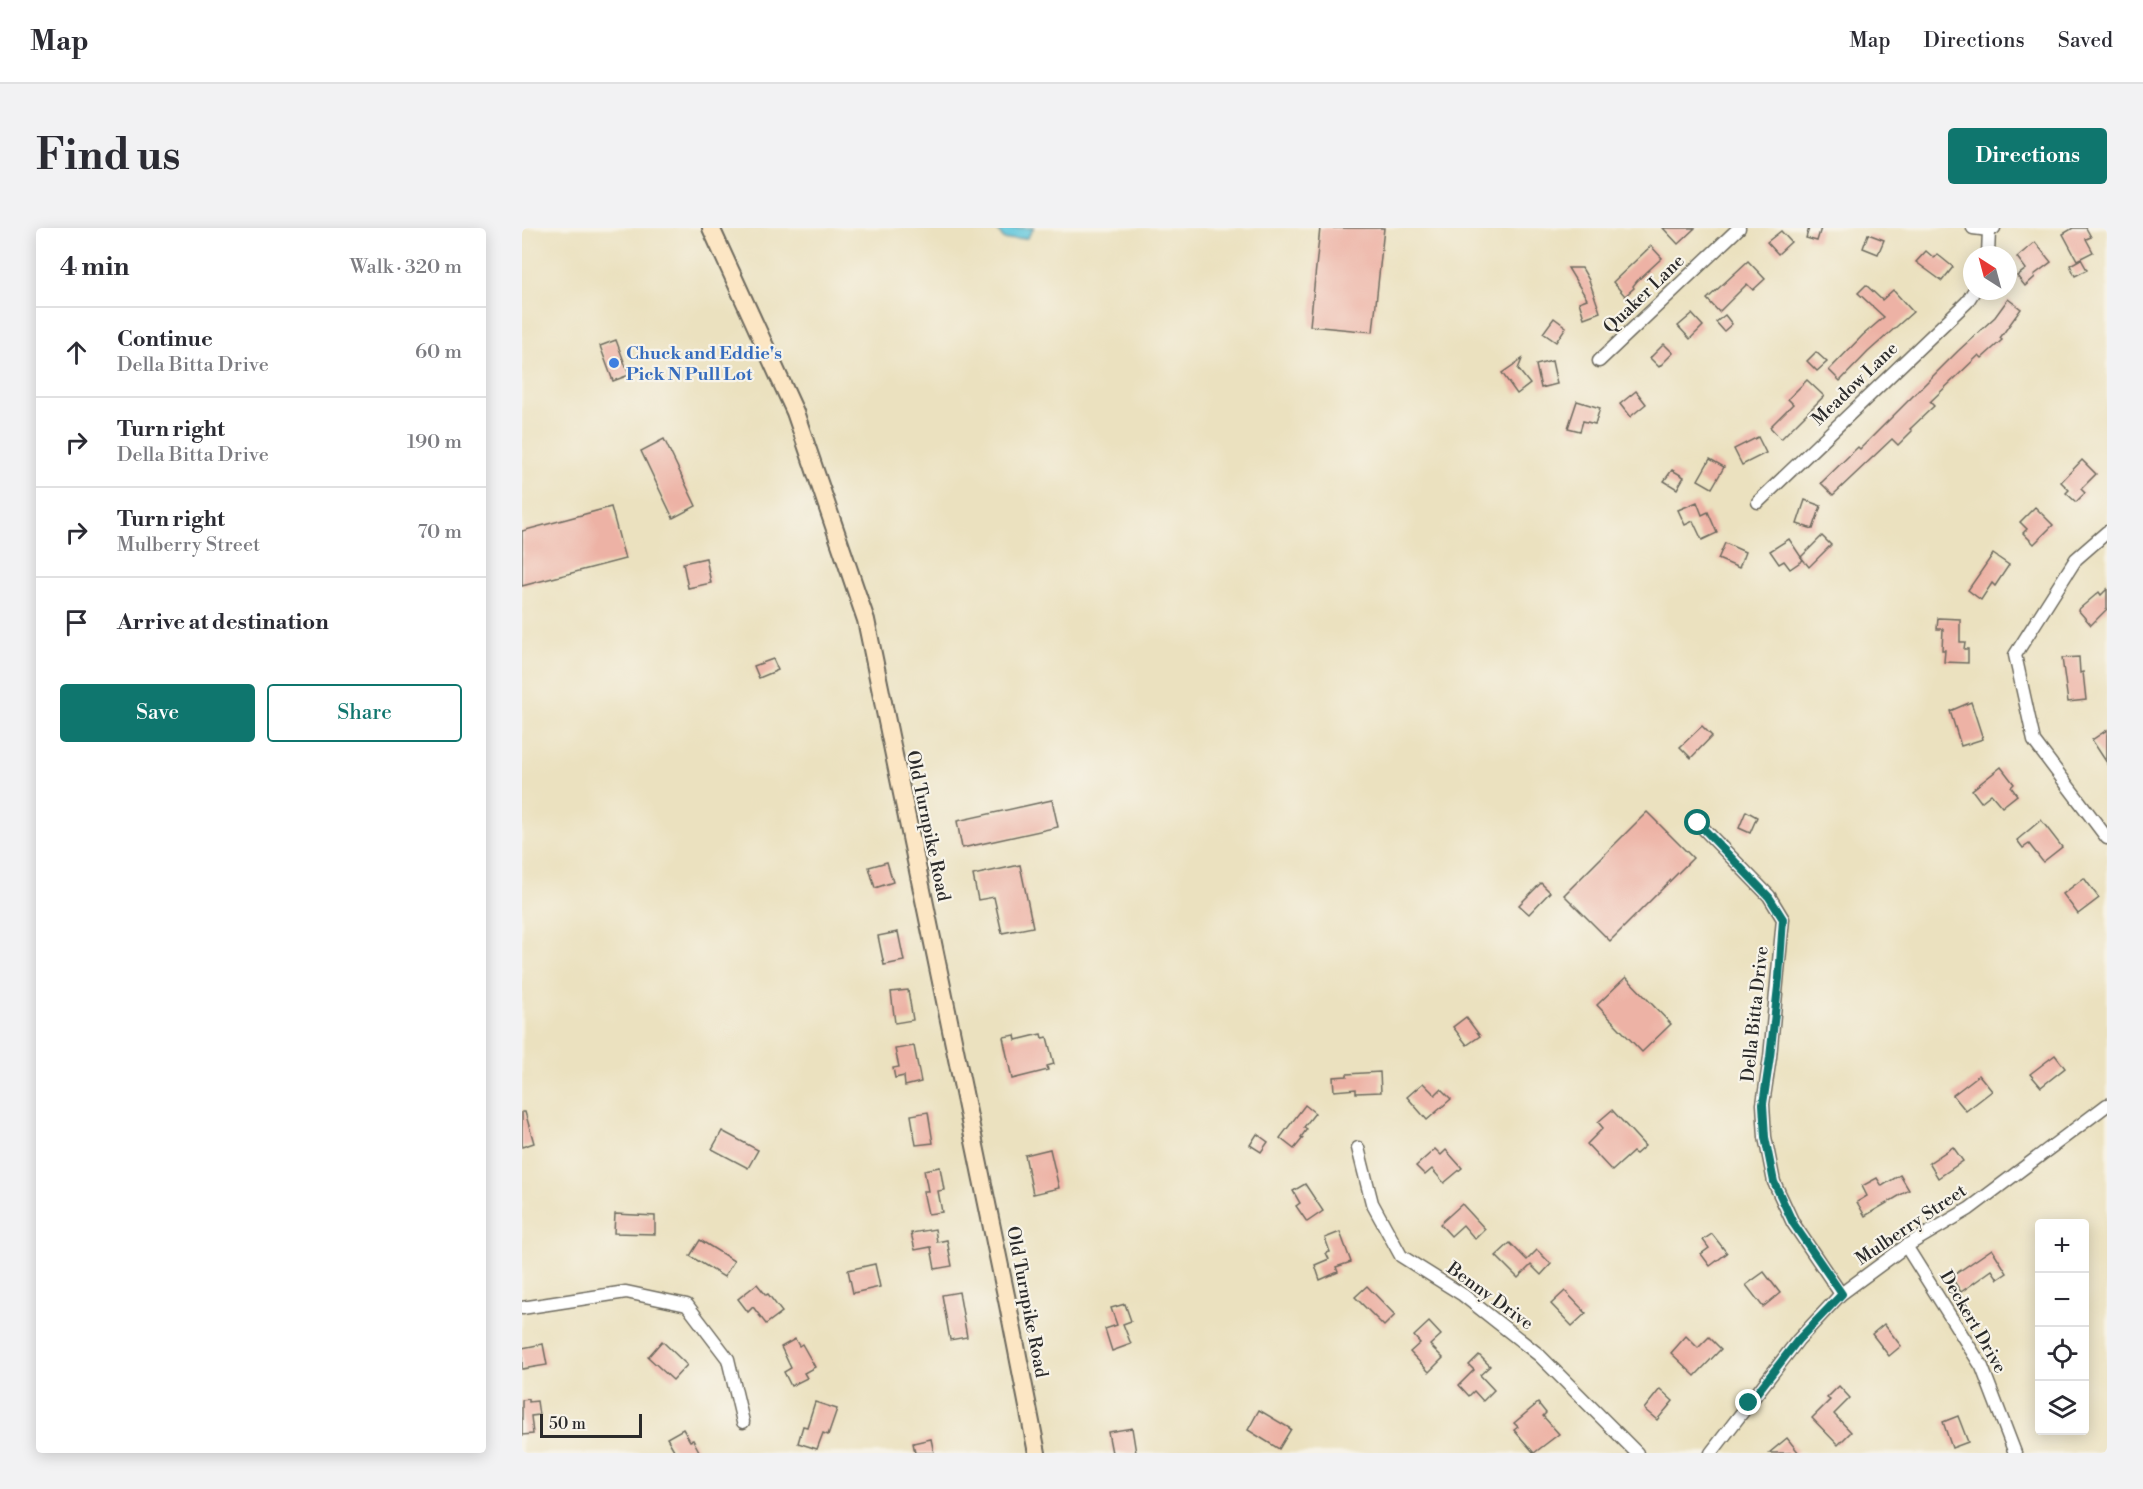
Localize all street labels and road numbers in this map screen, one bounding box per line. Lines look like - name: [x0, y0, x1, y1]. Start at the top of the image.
- street label: Quaker Lane: [1599, 250, 1689, 338]
- street label: Meadow Lane: [1807, 337, 1903, 431]
- street label: Old Turnpike Road: [901, 748, 955, 904]
- street label: Della Bitta Drive: [1736, 945, 1774, 1083]
- street label: Mulberry Street: [1851, 1179, 1971, 1271]
- street label: Old Turnpike Road: [1001, 1224, 1053, 1380]
- street label: Benny Drive: [1441, 1256, 1538, 1335]
- street label: Deckert Drive: [1934, 1267, 2012, 1377]

